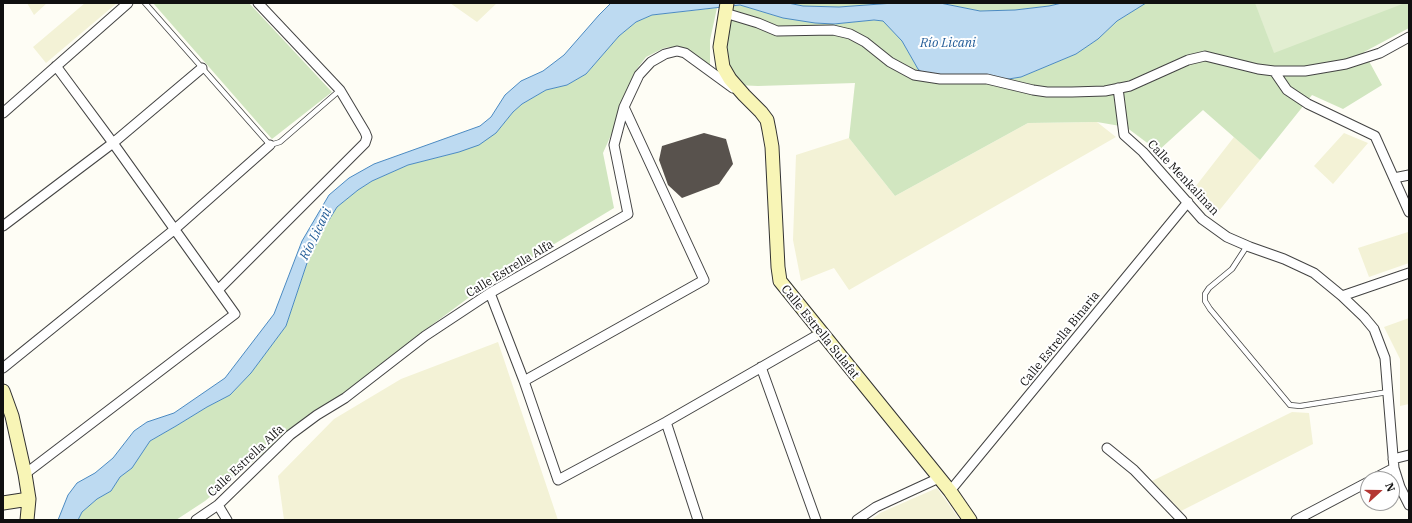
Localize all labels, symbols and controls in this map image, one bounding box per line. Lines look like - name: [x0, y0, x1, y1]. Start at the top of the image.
- water label: Río Licani: [920, 35, 976, 51]
- street label: Calle Menkalinan: [1144, 137, 1222, 219]
- water label: Río Licani: [297, 205, 335, 263]
- street label: Calle Estrella Alfa: [464, 237, 556, 301]
- street label: Calle Estrella Sulafat: [778, 282, 862, 382]
- street label: Calle Estrella Binaria: [1017, 288, 1103, 390]
- street label: Calle Estrella Alfa: [205, 422, 287, 500]
- north arrow: [1360, 471, 1400, 511]
- text: N: [1382, 480, 1398, 494]

